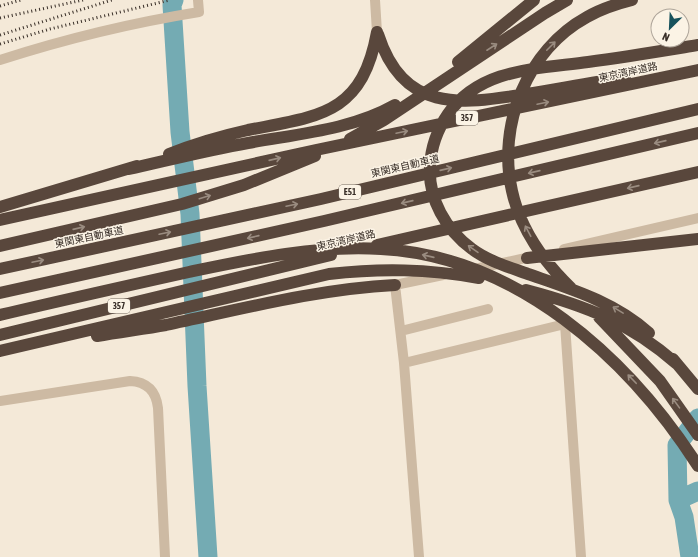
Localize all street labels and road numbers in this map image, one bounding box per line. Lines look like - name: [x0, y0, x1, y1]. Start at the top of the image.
- street label: 東京湾岸道路: [598, 60, 658, 84]
- road number: 357: [456, 111, 478, 125]
- street label: 東関東自動車道: [370, 153, 440, 179]
- road number: E51: [339, 185, 361, 199]
- street label: 東関東自動車道: [54, 224, 124, 250]
- street label: 東京湾岸道路: [316, 228, 376, 252]
- road number: 357: [108, 299, 130, 313]

